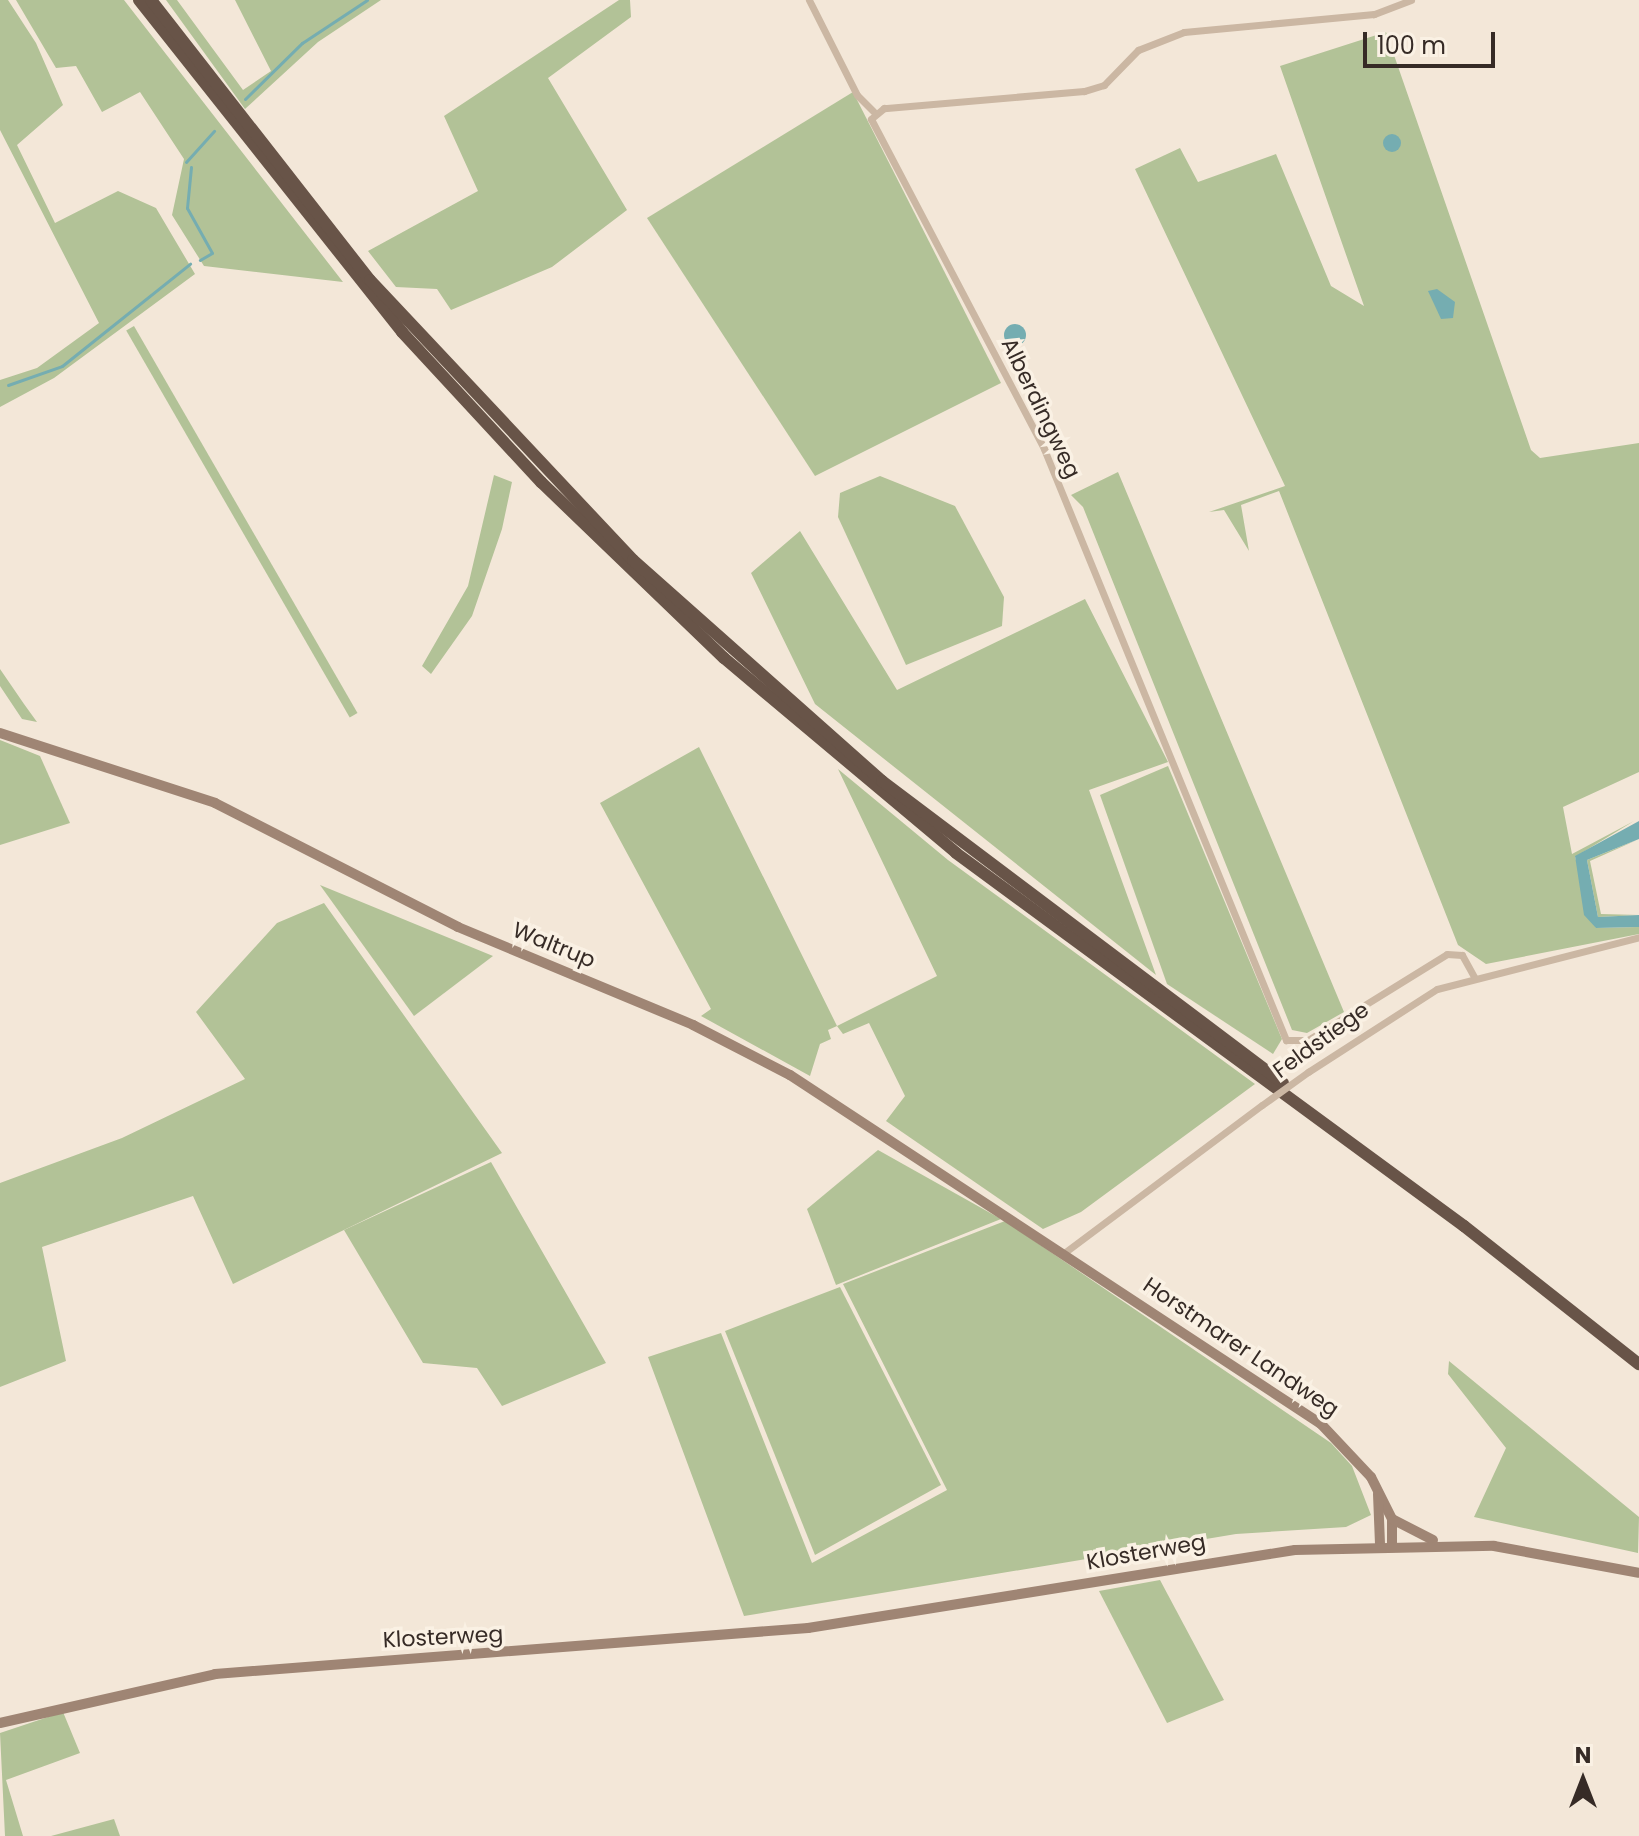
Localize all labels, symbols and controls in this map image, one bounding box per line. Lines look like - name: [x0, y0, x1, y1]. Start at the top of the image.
- scale bar: [1367, 16, 1499, 66]
- text: 100 m: [1377, 29, 1446, 62]
- street label: Alberdingweg: [996, 334, 1086, 482]
- street label: Waltrup: [509, 916, 599, 974]
- street label: Feldstiege: [1268, 996, 1374, 1084]
- street label: Horstmarer Landweg: [1138, 1272, 1344, 1422]
- street label: Klosterweg: [1084, 1529, 1208, 1575]
- street label: Klosterweg: [382, 1621, 504, 1653]
- north arrow: [1543, 1740, 1623, 1820]
- text: N: [1575, 1740, 1591, 1771]

